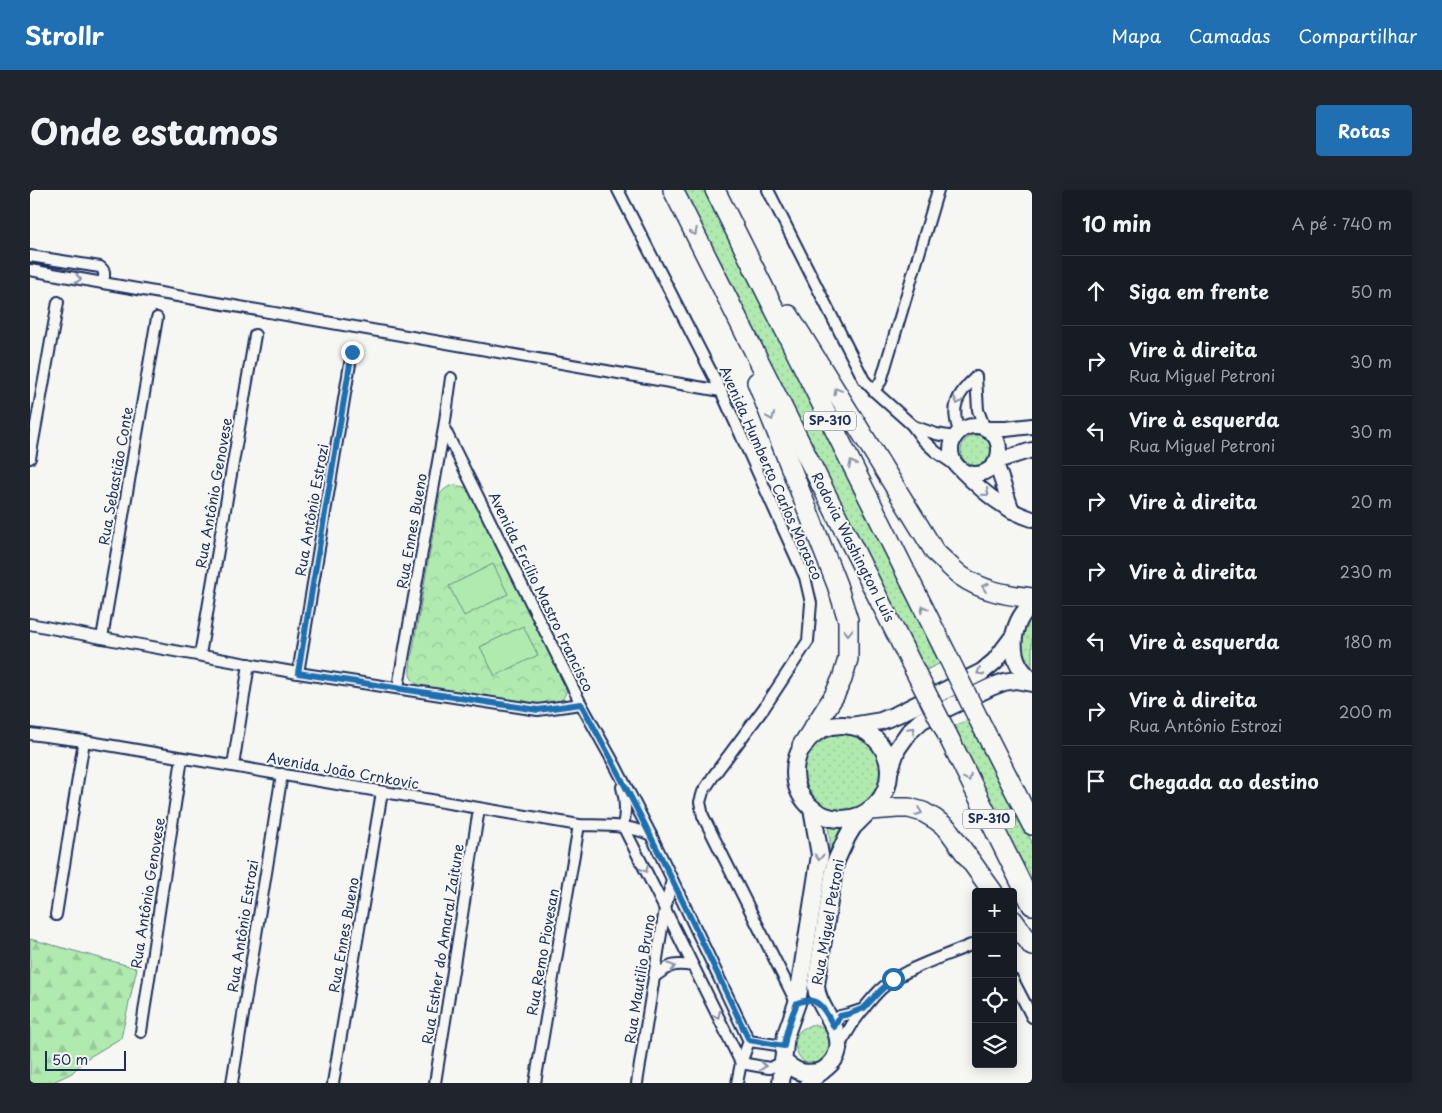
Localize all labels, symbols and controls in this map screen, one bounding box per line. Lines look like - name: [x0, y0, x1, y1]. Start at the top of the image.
- text: Strollr: [25, 17, 104, 53]
- text: Mapa: [1111, 22, 1161, 49]
- text: Camadas: [1189, 22, 1271, 49]
- text: Compartilhar: [1299, 22, 1417, 49]
- text: Onde estamos: [30, 104, 278, 157]
- button: Rotas: [1316, 105, 1412, 156]
- text: 10 min: [1082, 207, 1152, 239]
- text: A pé · 740 m: [1292, 211, 1392, 235]
- one-way arrow: [688, 227, 698, 236]
- one-way arrow: [74, 273, 82, 283]
- icon: ahead: [1082, 277, 1110, 305]
- text: Siga em frente: [1129, 277, 1269, 305]
- text: 50 m: [1351, 279, 1392, 303]
- text: Vire à direita: [1129, 335, 1257, 363]
- route end: [341, 341, 364, 364]
- icon: right: [1082, 347, 1110, 375]
- text: 30 m: [1350, 349, 1392, 373]
- street label: Avenida Humberto Carlos Morasco: [715, 362, 828, 583]
- text: Rua Miguel Petroni: [1129, 363, 1275, 387]
- one-way arrow: [833, 388, 843, 397]
- one-way arrow: [954, 397, 964, 405]
- street label: Rua Sebastião Conte: [93, 405, 138, 547]
- text: Vire à esquerda: [1129, 405, 1280, 433]
- one-way arrow: [764, 412, 775, 421]
- road number: SP-310: [804, 412, 856, 430]
- street label: Rua Antônio Genovese: [190, 416, 237, 570]
- icon: left: [1082, 417, 1110, 445]
- text: 30 m: [1350, 419, 1392, 443]
- text: Rua Miguel Petroni: [1129, 433, 1275, 457]
- street label: Rua Antônio Estrozi: [290, 442, 334, 578]
- one-way arrow: [847, 460, 858, 469]
- street label: Rodovia Washington Luís: [806, 468, 900, 625]
- street label: Rua Ennes Bueno: [391, 471, 432, 590]
- icon: right: [1082, 487, 1110, 515]
- text: Vire à direita: [1129, 487, 1257, 515]
- street label: Avenida Ercílio Mastro Francisco: [484, 488, 599, 695]
- one-way arrow: [980, 488, 989, 497]
- text: 20 m: [1351, 489, 1392, 513]
- icon: right: [1082, 557, 1110, 585]
- text: Vire à direita: [1129, 557, 1257, 585]
- text: 230 m: [1340, 559, 1392, 583]
- one-way arrow: [981, 583, 989, 593]
- one-way arrow: [920, 605, 930, 614]
- icon: left: [1082, 627, 1110, 655]
- text: Vire à esquerda: [1129, 627, 1280, 655]
- one-way arrow: [843, 628, 853, 636]
- text: 180 m: [1344, 629, 1392, 653]
- one-way arrow: [976, 665, 985, 675]
- text: Vire à direita: [1129, 685, 1257, 713]
- icon: right: [1082, 697, 1110, 725]
- text: 200 m: [1339, 699, 1392, 723]
- text: Rua Antônio Estrozi: [1129, 713, 1282, 737]
- one-way arrow: [906, 727, 915, 736]
- street label: Avenida João Crnkovic: [265, 747, 421, 794]
- icon: arrive: [1082, 767, 1110, 795]
- text: Chegada ao destino: [1129, 767, 1319, 795]
- one-way arrow: [962, 772, 972, 781]
- one-way arrow: [914, 806, 923, 816]
- road number: SP-310: [963, 810, 1015, 828]
- street label: Rua Antônio Genovese: [125, 815, 170, 970]
- street label: Rua Esther do Amaral Zaitune: [416, 842, 469, 1046]
- one-way arrow: [813, 853, 824, 861]
- street label: Rua Miguel Petroni: [806, 857, 849, 987]
- street label: Rua Antônio Estrozi: [222, 858, 263, 994]
- one-way arrow: [639, 864, 649, 873]
- street label: Rua Ennes Bueno: [323, 875, 364, 994]
- street label: Rua Remo Piovesan: [521, 887, 564, 1017]
- map controls: [972, 888, 1017, 1068]
- button: +: [972, 888, 1017, 933]
- street label: Rua Mautilio Bruno: [619, 913, 660, 1045]
- button: −: [972, 933, 1017, 978]
- one-way arrow: [667, 963, 676, 973]
- route start: [882, 968, 905, 991]
- button: locate: [972, 978, 1017, 1023]
- one-way arrow: [711, 1010, 721, 1019]
- button: layers: [972, 1023, 1017, 1068]
- scale bar: [45, 1048, 126, 1071]
- text: 50 m: [52, 1049, 88, 1070]
- one-way arrow: [758, 1061, 767, 1071]

